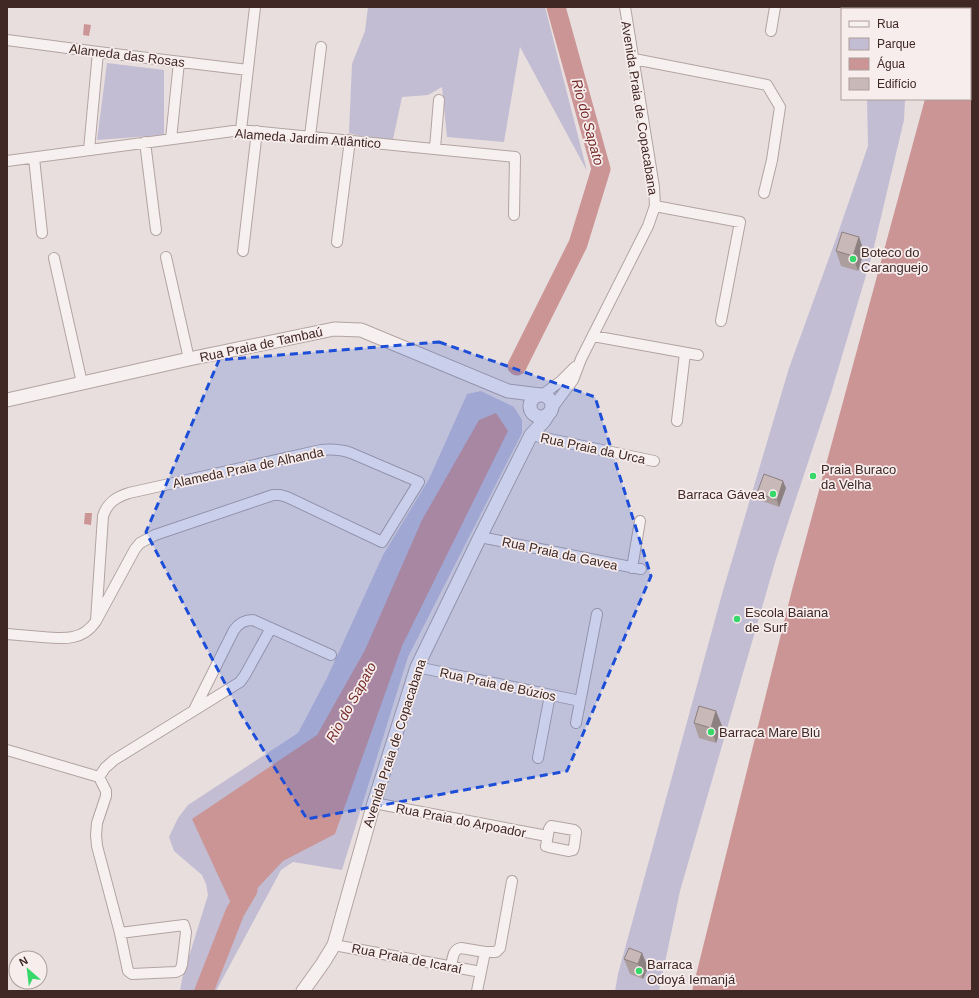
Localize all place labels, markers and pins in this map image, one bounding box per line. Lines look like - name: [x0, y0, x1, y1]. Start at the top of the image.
- place label: Boteco do Caranguejo: [861, 245, 928, 275]
- marker: Boteco do Caranguejo: [848, 254, 858, 264]
- place label: Praia Buraco da Velha: [821, 462, 896, 492]
- marker: Praia Buraco da Velha: [808, 471, 818, 481]
- place label: Barraca Gávea: [678, 487, 766, 502]
- marker: Barraca Gávea: [768, 489, 778, 499]
- place label: Escola Baiana de Surf: [745, 605, 829, 635]
- marker: Escola Baiana de Surf: [732, 614, 742, 624]
- place label: Barraca Mare Blú: [719, 725, 820, 740]
- marker: Barraca Mare Blú: [706, 727, 716, 737]
- place label: Barraca Odoyá Iemanjá: [647, 957, 736, 987]
- marker: Barraca Odoyá Iemanjá: [634, 966, 644, 976]

